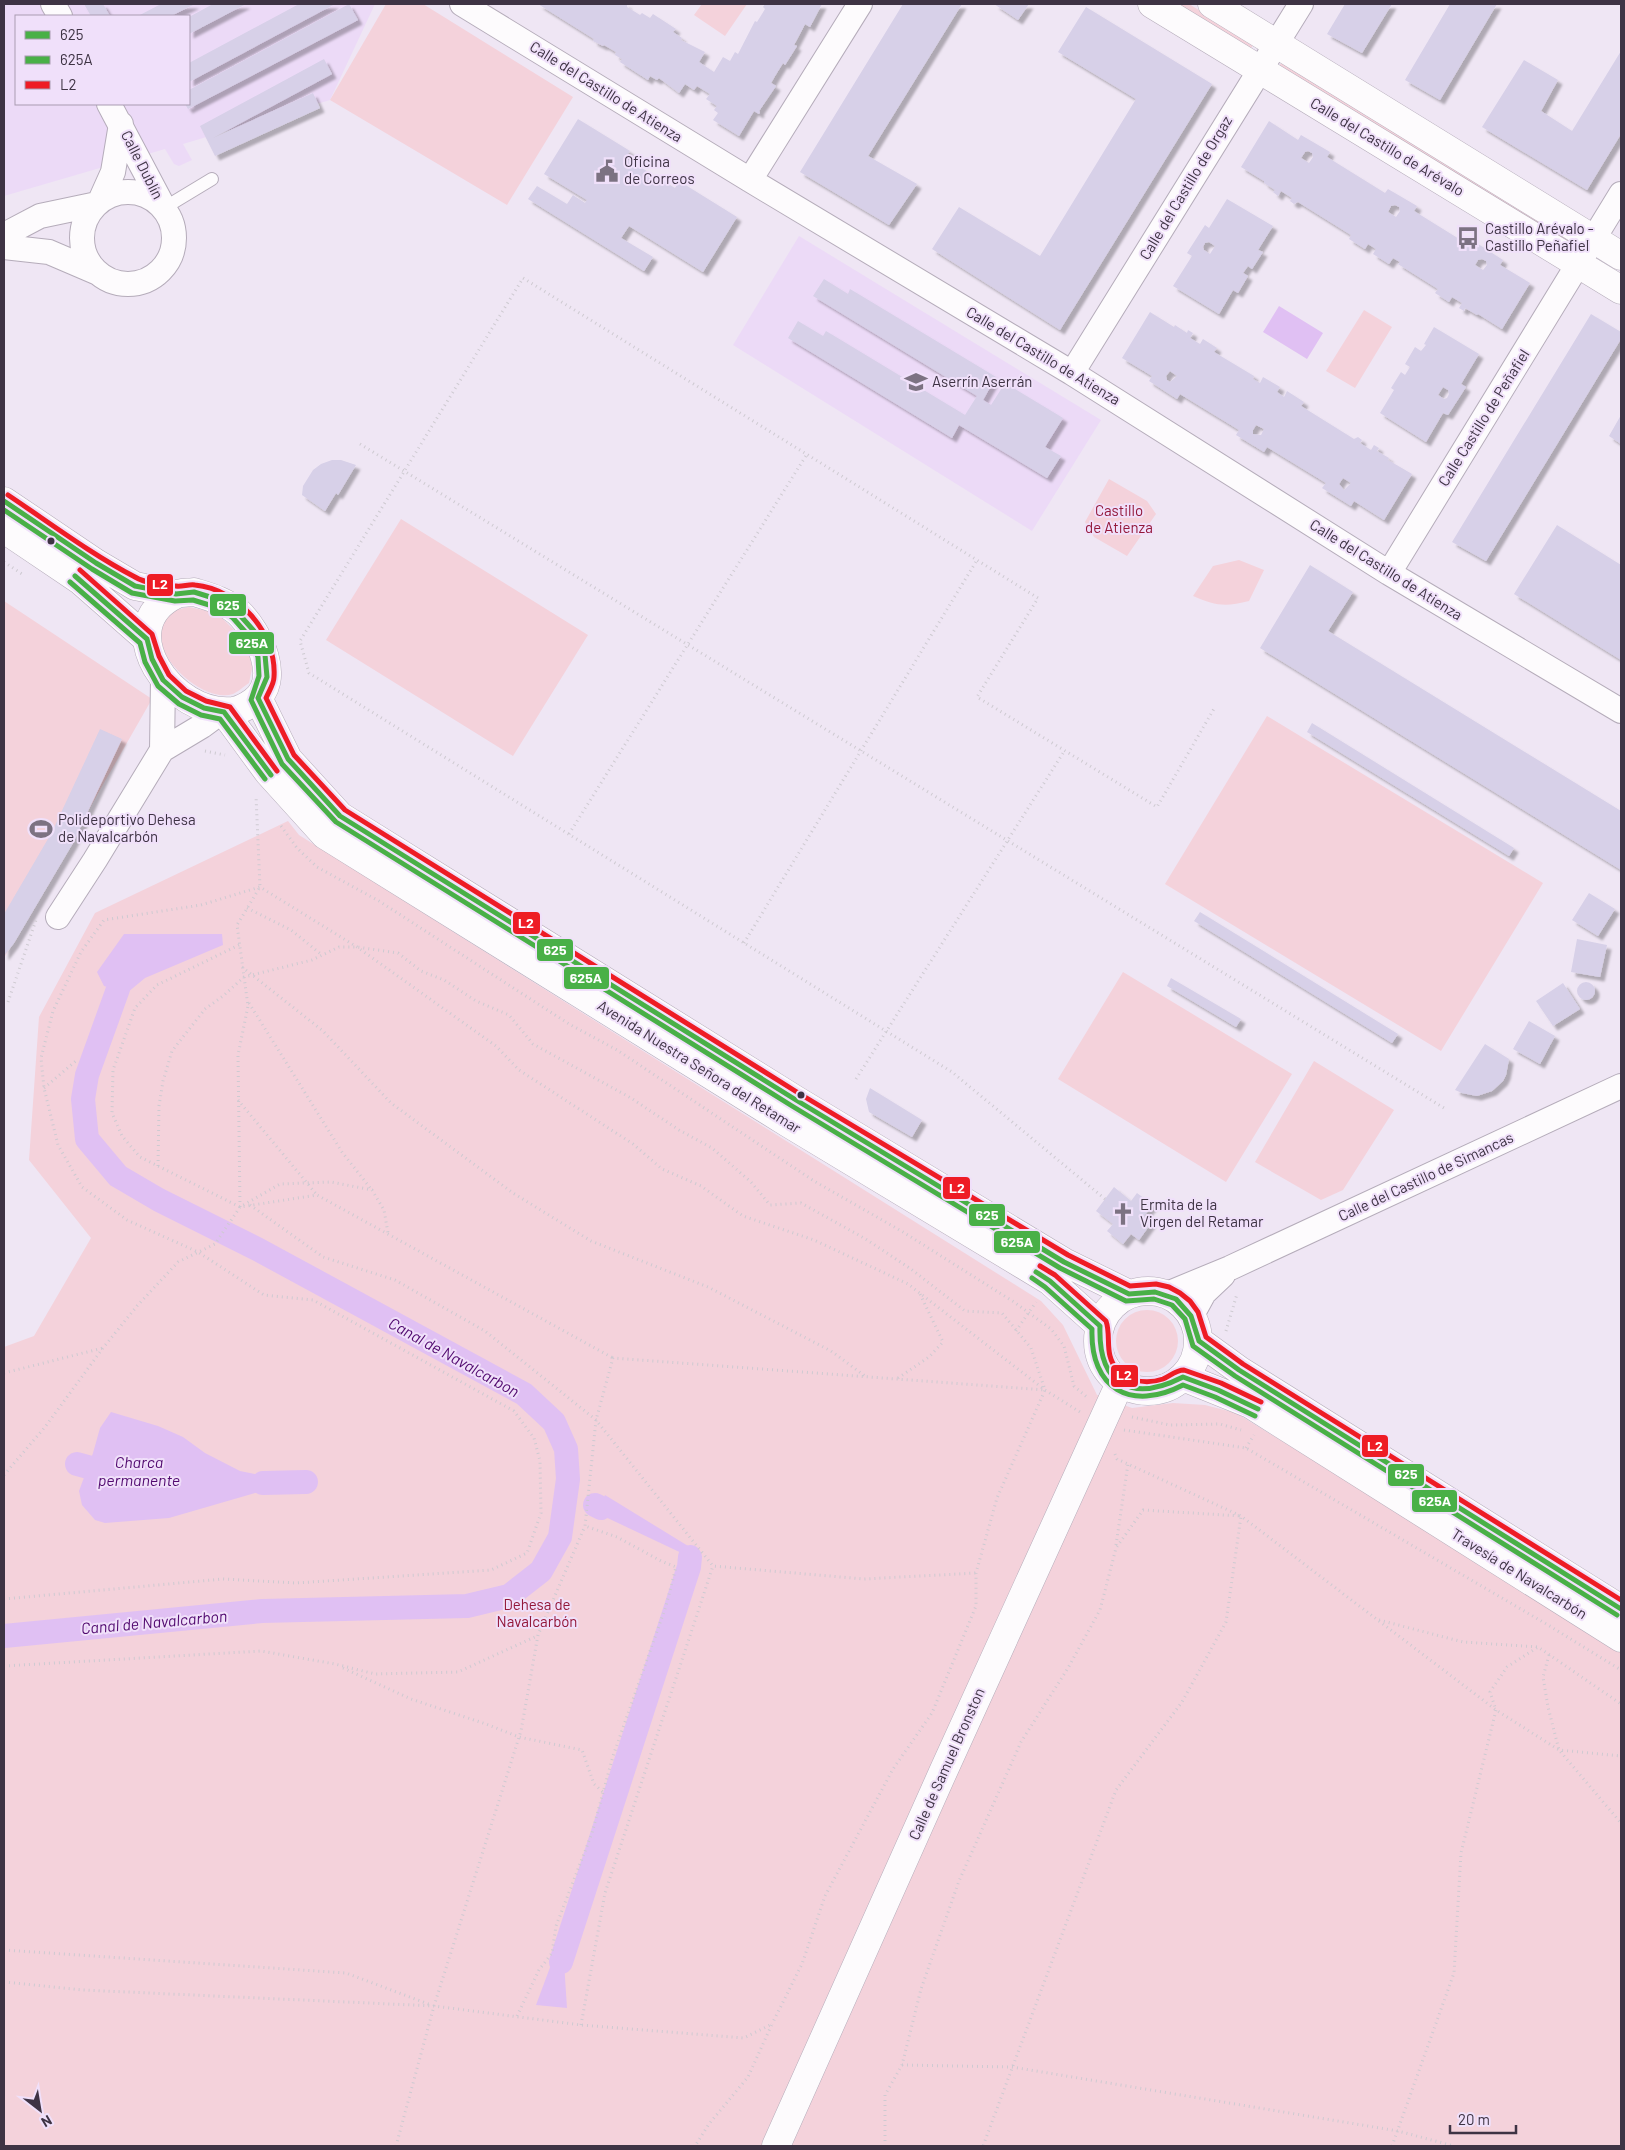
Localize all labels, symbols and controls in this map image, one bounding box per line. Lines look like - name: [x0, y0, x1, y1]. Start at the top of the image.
- legend: [15, 15, 190, 105]
- text: 625: [60, 25, 83, 43]
- street label: Calle del Castillo de Atienza: [527, 37, 686, 145]
- text: 625A: [60, 50, 93, 68]
- text: L2: [60, 75, 77, 93]
- street label: Calle del Castillo de Arévalo: [1307, 93, 1468, 199]
- street label: Calle del Castillo de Orgaz: [1135, 112, 1235, 263]
- street label: Calle Dublín: [118, 127, 168, 202]
- place label: Oficina de Correos: [624, 152, 695, 187]
- public building icon: Oficina de Correos: [594, 158, 620, 184]
- place label: Castillo Arévalo - Castillo Peñafiel: [1485, 219, 1594, 254]
- bus stop icon: Castillo Arévalo - Castillo Peñafiel: [1455, 225, 1481, 251]
- street label: Calle del Castillo de Atienza: [963, 302, 1124, 408]
- street label: Calle Castillo de Peñafiel: [1434, 346, 1533, 489]
- school or university icon: Aserrín Aserrán: [903, 369, 929, 395]
- place label: Aserrín Aserrán: [932, 372, 1032, 390]
- park label: Castillo de Atienza: [1085, 501, 1153, 536]
- street label: Calle del Castillo de Atienza: [1307, 515, 1466, 623]
- unlabelled marker: [46, 536, 56, 546]
- line badge: L2: [146, 573, 174, 597]
- text: L2: [152, 575, 168, 592]
- line badge: 625: [209, 593, 247, 617]
- text: 625: [217, 596, 240, 613]
- line badge: 625A: [228, 631, 275, 655]
- text: 625A: [236, 634, 269, 651]
- place label: Polideportivo Dehesa de Navalcarbón: [58, 810, 196, 845]
- sports icon: Polideportivo Dehesa de Navalcarbón: [28, 816, 54, 842]
- line badge: L2: [512, 911, 541, 935]
- text: L2: [518, 914, 534, 931]
- line badge: 625: [536, 938, 574, 962]
- text: 625: [544, 941, 567, 958]
- line badge: 625A: [563, 966, 610, 990]
- text: 625A: [570, 969, 603, 986]
- street label: Avenida Nuestra Señora del Retamar: [594, 996, 805, 1137]
- unlabelled marker: [796, 1090, 806, 1100]
- street label: Calle del Castillo de Simancas: [1335, 1128, 1516, 1225]
- line badge: L2: [942, 1176, 971, 1200]
- text: L2: [949, 1179, 965, 1196]
- place label: Ermita de la Virgen del Retamar: [1140, 1195, 1264, 1230]
- church icon: Ermita de la Virgen del Retamar: [1110, 1201, 1136, 1227]
- line badge: 625: [968, 1203, 1006, 1227]
- text: 625: [976, 1206, 999, 1223]
- line badge: 625A: [993, 1230, 1041, 1254]
- text: 625A: [1001, 1233, 1034, 1250]
- water label: Canal de Navalcarbon: [386, 1313, 523, 1400]
- line badge: L2: [1110, 1364, 1139, 1388]
- text: L2: [1116, 1366, 1132, 1383]
- line badge: L2: [1361, 1434, 1389, 1458]
- text: L2: [1367, 1437, 1383, 1454]
- water label: Charca permanente: [98, 1452, 180, 1489]
- line badge: 625: [1387, 1463, 1425, 1487]
- text: 625: [1395, 1465, 1418, 1482]
- line badge: 625A: [1411, 1489, 1458, 1513]
- text: 625A: [1419, 1492, 1452, 1509]
- street label: Travesía de Navalcarbón: [1448, 1524, 1591, 1622]
- park label: Dehesa de Navalcarbón: [497, 1595, 577, 1630]
- water label: Canal de Navalcarbon: [80, 1606, 228, 1637]
- street label: Calle de Samuel Bronston: [904, 1685, 988, 1843]
- north arrow: [15, 2085, 65, 2135]
- scale bar: [1450, 2102, 1516, 2134]
- text: 20 m: [1458, 2110, 1490, 2128]
- text: N: [39, 2112, 55, 2131]

